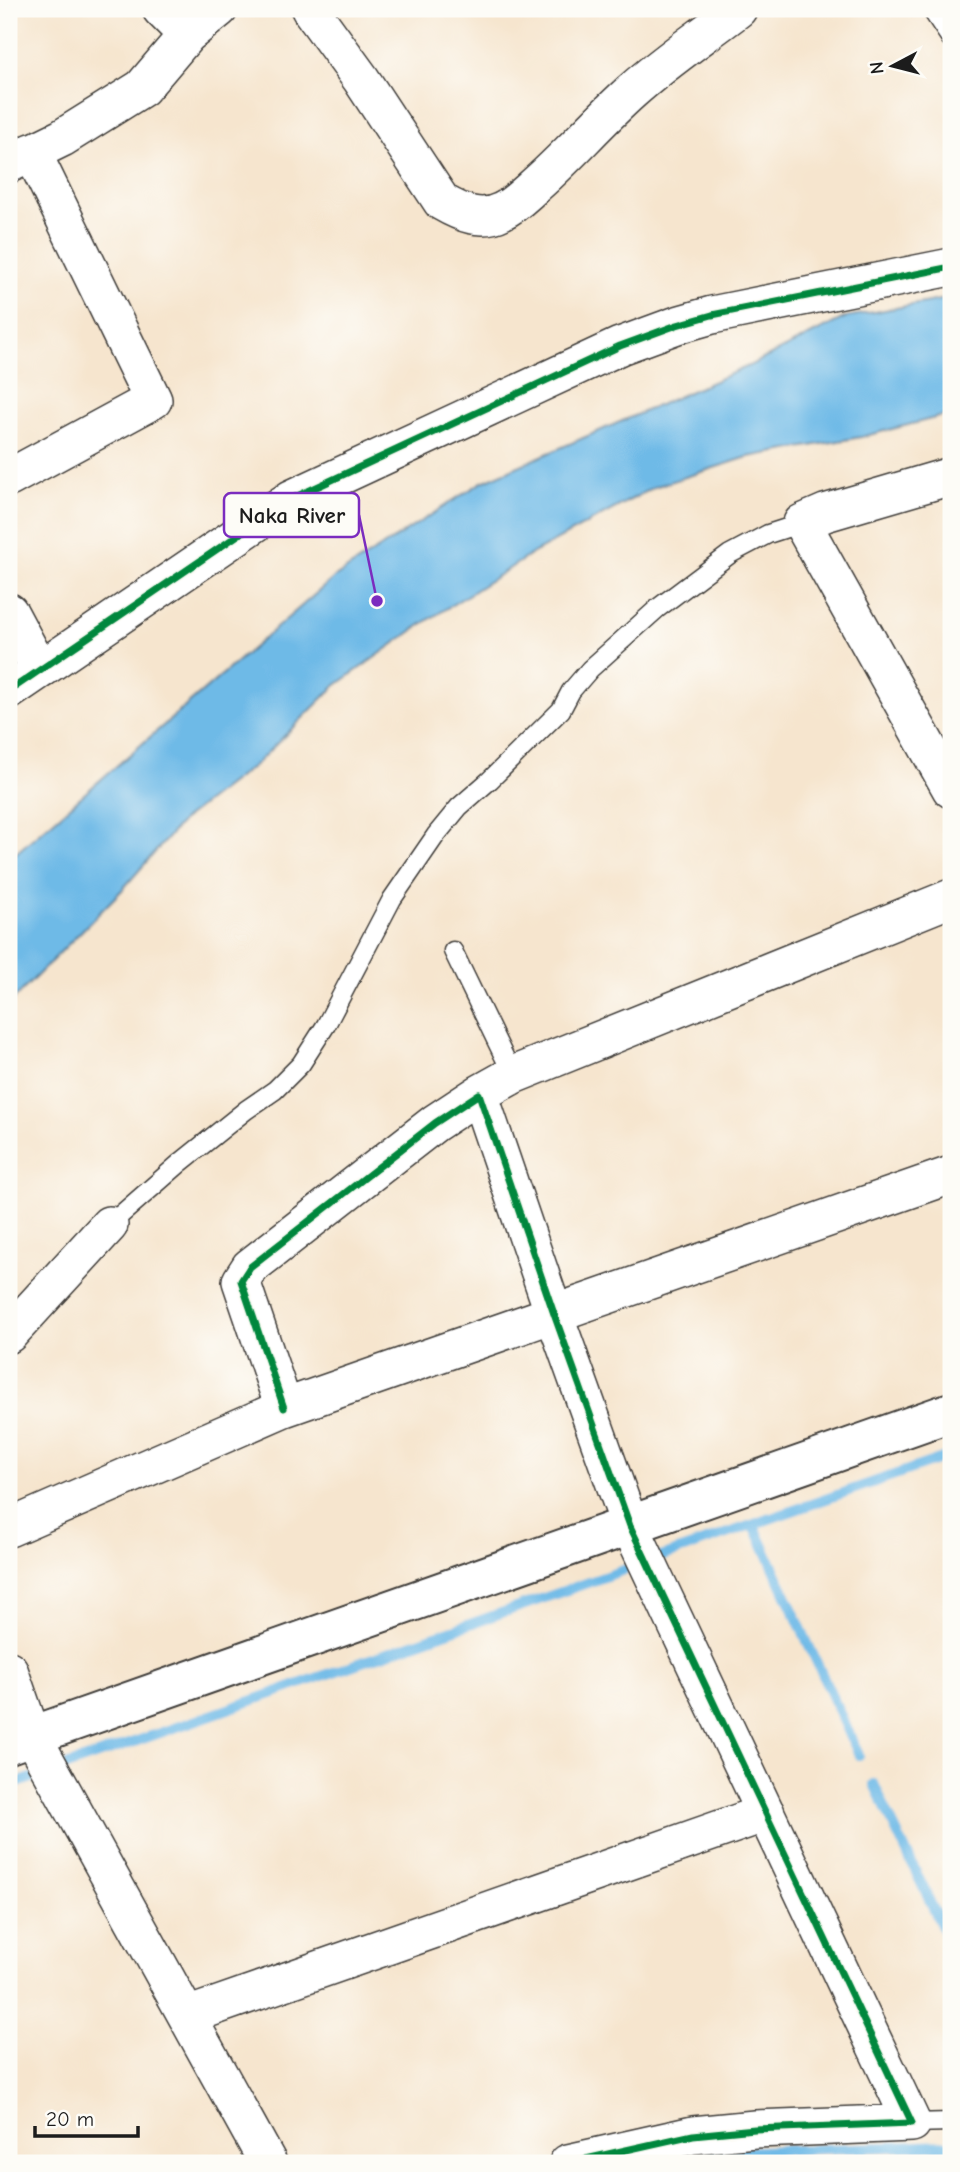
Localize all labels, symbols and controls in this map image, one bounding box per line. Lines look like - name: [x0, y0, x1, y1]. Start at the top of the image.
- north arrow: [858, 32, 928, 102]
- text: N: [865, 60, 889, 75]
- callout: Naka River: [224, 493, 359, 537]
- text: Naka River: [239, 502, 346, 529]
- scale bar: [35, 2095, 138, 2139]
- text: 20 m: [46, 2107, 94, 2131]

